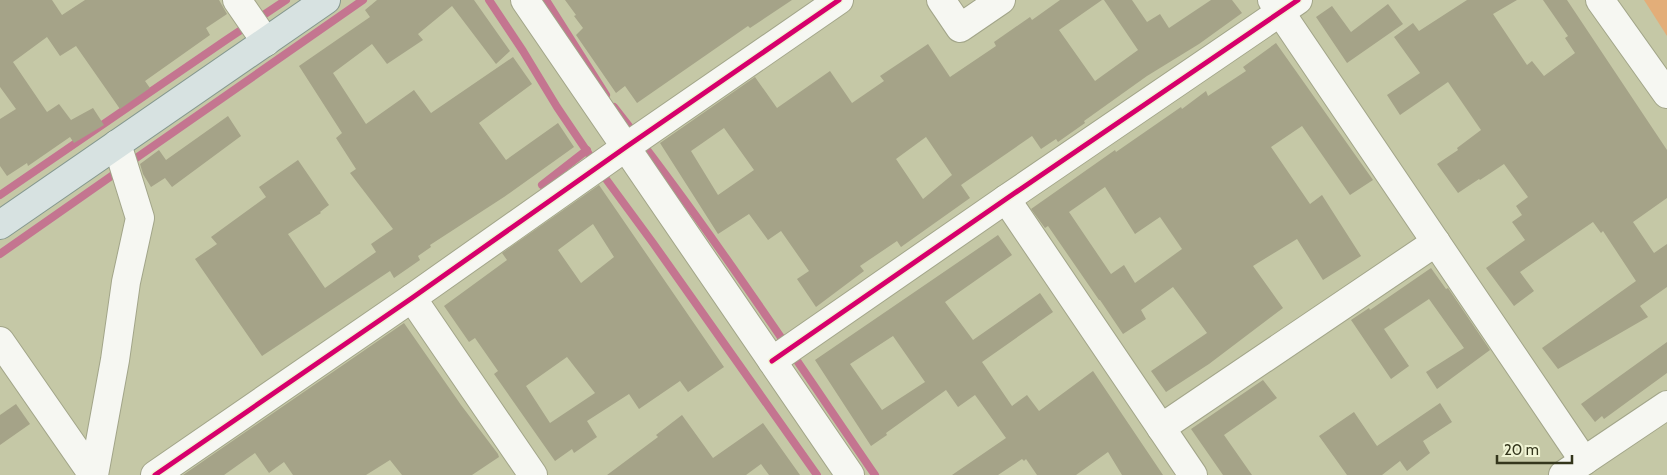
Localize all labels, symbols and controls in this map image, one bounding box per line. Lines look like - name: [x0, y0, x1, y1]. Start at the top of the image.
- scale bar: [1497, 432, 1572, 464]
- text: 20 m: [1504, 441, 1539, 459]

